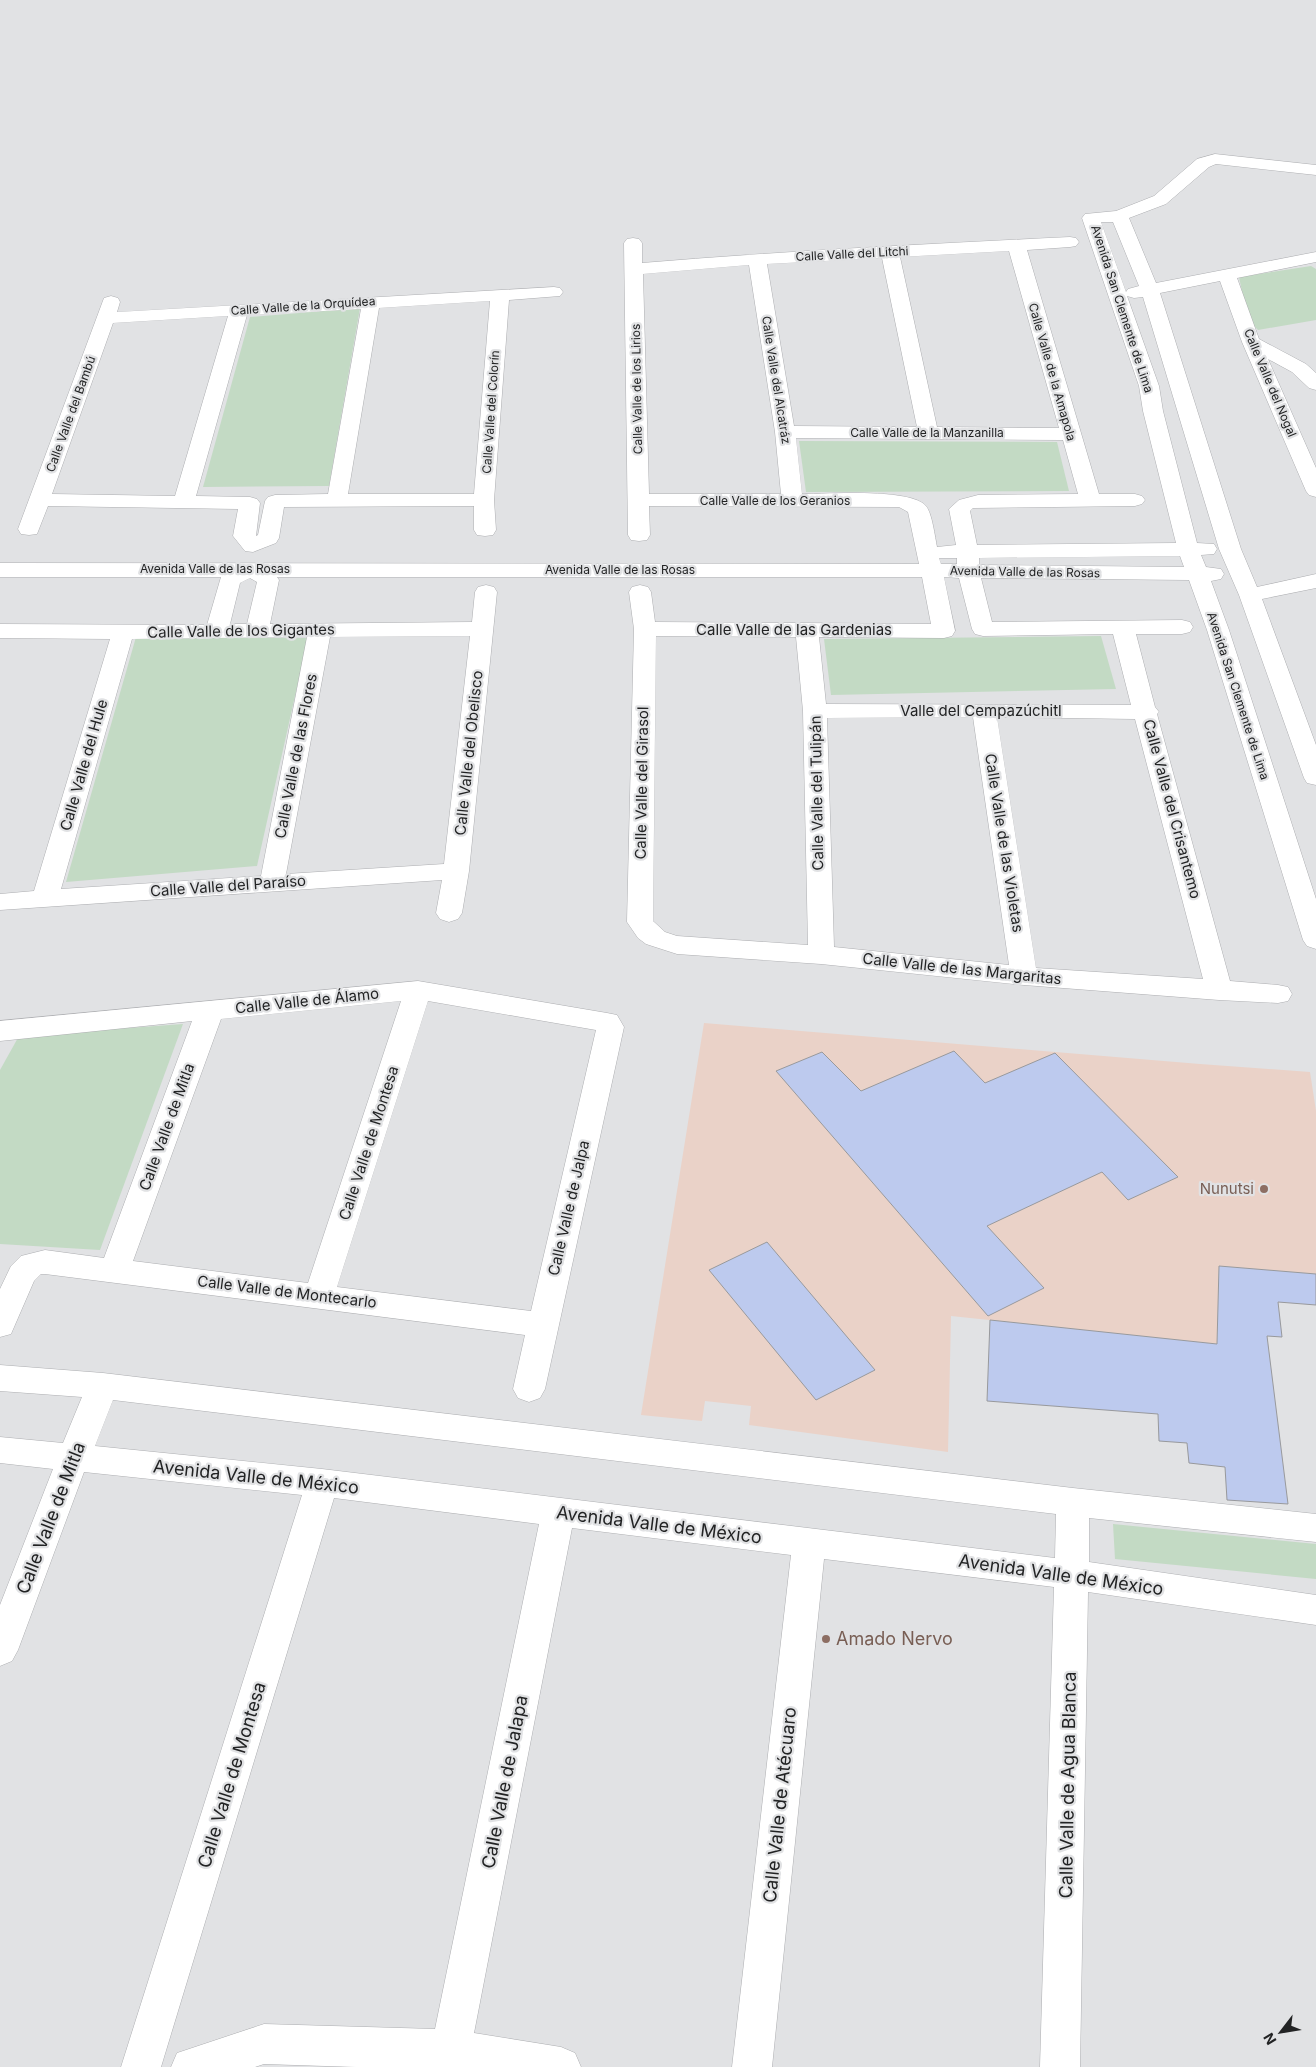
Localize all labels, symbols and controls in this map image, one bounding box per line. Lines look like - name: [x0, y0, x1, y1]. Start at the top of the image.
- street label: Avenida San Clemente de Lima: [1088, 223, 1157, 395]
- street label: Calle Valle del Litchi: [795, 243, 909, 264]
- street label: Calle Valle de la Orquídea: [230, 293, 376, 318]
- street label: Calle Valle de la Amapola: [1026, 301, 1079, 443]
- street label: Calle Valle del Alcatráz: [759, 315, 794, 445]
- street label: Calle Valle de los Lirios: [628, 324, 645, 454]
- street label: Calle Valle del Nogal: [1241, 326, 1300, 439]
- street label: Calle Valle del Colorín: [479, 350, 502, 474]
- street label: Calle Valle del Bambú: [43, 354, 99, 474]
- street label: Calle Valle de la Manzanilla: [850, 425, 1004, 440]
- street label: Calle Valle de los Geranios: [700, 493, 850, 508]
- street label: Avenida Valle de las Rosas: [140, 561, 290, 576]
- street label: Avenida Valle de las Rosas: [545, 562, 695, 577]
- street label: Avenida Valle de las Rosas: [950, 563, 1100, 580]
- street label: Avenida San Clemente de Lima: [1204, 610, 1273, 782]
- street label: Calle Valle de los Gigantes: [147, 619, 335, 642]
- street label: Calle Valle de las Gardenias: [696, 620, 892, 639]
- street label: Calle Valle del Obelisco: [450, 670, 487, 836]
- street label: Calle Valle de las Flores: [270, 672, 321, 840]
- street label: Calle Valle del Hule: [56, 697, 111, 833]
- street label: Valle del Cempazúchitl: [900, 701, 1062, 720]
- street label: Calle Valle del Girasol: [631, 706, 652, 860]
- street label: Calle Valle del Tulipán: [806, 715, 827, 871]
- street label: Calle Valle del Crisantemo: [1139, 717, 1206, 901]
- street label: Calle Valle de las Violetas: [981, 752, 1028, 934]
- street label: Calle Valle del Paraíso: [149, 871, 307, 900]
- street label: Calle Valle de las Margaritas: [862, 949, 1063, 988]
- street label: Calle Valle de Álamo: [234, 984, 380, 1018]
- street label: Calle Valle de Mitla: [135, 1061, 198, 1193]
- street label: Calle Valle de Montesa: [335, 1063, 402, 1222]
- street label: Calle Valle de Jalpa: [544, 1138, 593, 1277]
- place label: Nunutsi: [1200, 1179, 1254, 1198]
- marker: Nunutsi: [1258, 1183, 1270, 1195]
- street label: Calle Valle de Montecarlo: [196, 1271, 378, 1312]
- street label: Calle Valle de Mitla: [12, 1439, 89, 1597]
- street label: Avenida Valle de México: [152, 1455, 360, 1498]
- street label: Avenida Valle de México: [555, 1501, 763, 1548]
- street label: Avenida Valle de México: [957, 1550, 1165, 1599]
- place label: Amado Nervo: [836, 1628, 953, 1649]
- marker: Amado Nervo: [820, 1633, 832, 1645]
- street label: Calle Valle de Agua Blanca: [1055, 1671, 1080, 1899]
- street label: Calle Valle de Montesa: [193, 1679, 270, 1870]
- street label: Calle Valle de Jalapa: [477, 1693, 532, 1870]
- street label: Calle Valle de Atécuaro: [759, 1706, 800, 1904]
- north arrow: [1256, 2007, 1306, 2057]
- text: N: [1259, 2030, 1279, 2048]

